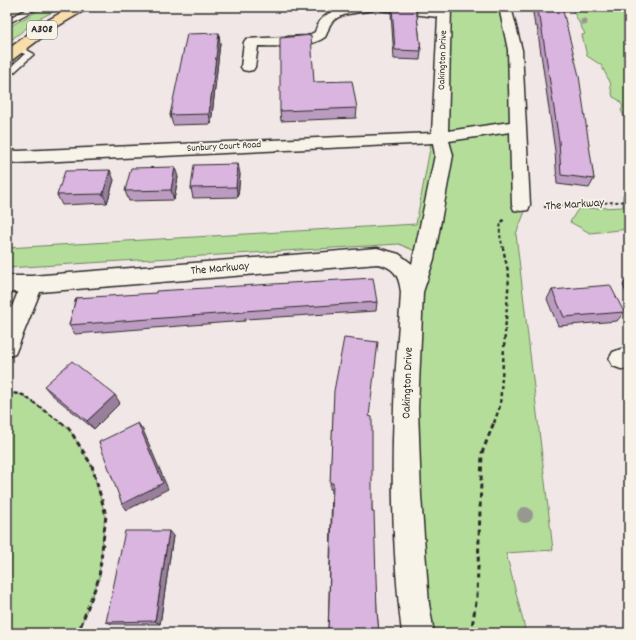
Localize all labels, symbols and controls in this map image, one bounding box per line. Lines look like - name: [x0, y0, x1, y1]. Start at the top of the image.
- road number: A308: [27, 21, 57, 39]
- street label: Oakington Drive: [435, 29, 451, 90]
- street label: Sunbury Court Road: [187, 138, 262, 156]
- street label: The Markway: [545, 194, 606, 216]
- street label: The Markway: [190, 258, 251, 280]
- street label: Oakington Drive: [398, 347, 418, 419]

